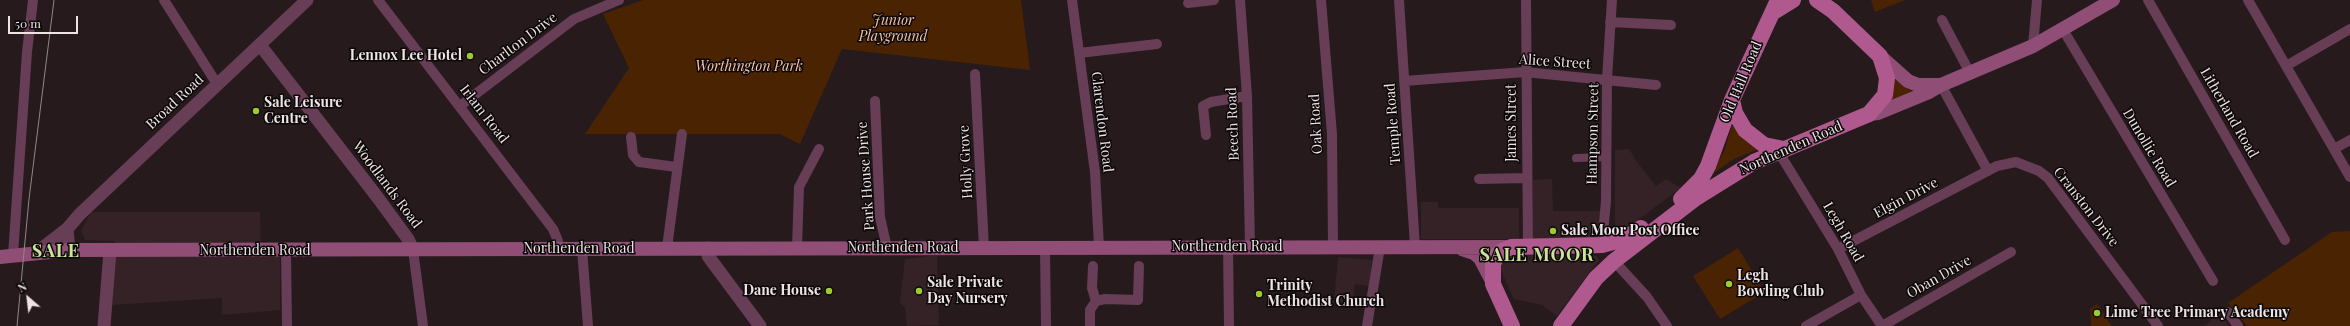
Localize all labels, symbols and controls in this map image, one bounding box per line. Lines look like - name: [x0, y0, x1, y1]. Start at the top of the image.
- scale bar: [10, 8, 80, 34]
- street label: Charlton Drive: [476, 9, 560, 79]
- park label: Junior Playground: [859, 13, 927, 46]
- text: 50 m: [15, 15, 41, 31]
- street label: Old Hall Road: [1716, 39, 1766, 125]
- place label: Lennox Lee Hotel: [350, 48, 462, 64]
- marker: Lennox Lee Hotel: [465, 51, 475, 61]
- street label: Alice Street: [1519, 51, 1591, 73]
- park label: Worthington Park: [695, 59, 803, 75]
- street label: Litherland Road: [2196, 65, 2262, 161]
- street label: Broad Road: [143, 71, 207, 133]
- street label: Clarendon Road: [1087, 71, 1117, 173]
- street label: Irlam Road: [456, 81, 512, 147]
- street label: Temple Road: [1382, 83, 1404, 165]
- street label: Hampson Street: [1584, 83, 1602, 185]
- street label: James Street: [1504, 84, 1520, 162]
- street label: Beech Road: [1223, 87, 1243, 161]
- street label: Oak Road: [1306, 93, 1326, 155]
- place label: Sale Leisure Centre: [264, 95, 342, 128]
- marker: Sale Leisure Centre: [251, 106, 261, 116]
- street label: Dunollie Road: [2119, 106, 2179, 190]
- street label: Northenden Road: [1737, 118, 1845, 178]
- street label: Park House Drive: [854, 121, 878, 231]
- street label: Holly Grove: [956, 125, 976, 199]
- street label: Woodlands Road: [349, 138, 425, 232]
- street label: Cranston Drive: [2050, 164, 2122, 250]
- street label: Elgin Drive: [1871, 174, 1941, 222]
- street label: Legh Road: [1819, 199, 1867, 265]
- place label: Sale Moor Post Office: [1561, 223, 1700, 239]
- marker: Sale Moor Post Office: [1548, 226, 1558, 236]
- street label: Northenden Road: [1171, 239, 1283, 255]
- district label: SALE: [32, 240, 80, 262]
- street label: Northenden Road: [847, 240, 959, 256]
- street label: Northenden Road: [523, 241, 635, 257]
- street label: Northenden Road: [199, 243, 311, 259]
- district label: SALE MOOR: [1480, 244, 1594, 266]
- street label: Oban Drive: [1904, 252, 1974, 302]
- place label: Legh Bowling Club: [1737, 268, 1824, 300]
- place label: Sale Private Day Nursery: [927, 275, 1008, 308]
- north arrow: [8, 278, 48, 318]
- text: N: [15, 278, 29, 295]
- place label: Trinity Methodist Church: [1267, 278, 1384, 310]
- marker: Legh Bowling Club: [1724, 279, 1734, 289]
- place label: Dane House: [743, 283, 821, 299]
- marker: Dane House: [824, 286, 834, 296]
- marker: Sale Private Day Nursery: [914, 286, 924, 296]
- marker: Trinity Methodist Church: [1254, 289, 1264, 299]
- place label: Lime Tree Primary Academy: [2105, 305, 2290, 321]
- marker: Lime Tree Primary Academy: [2092, 308, 2102, 318]

